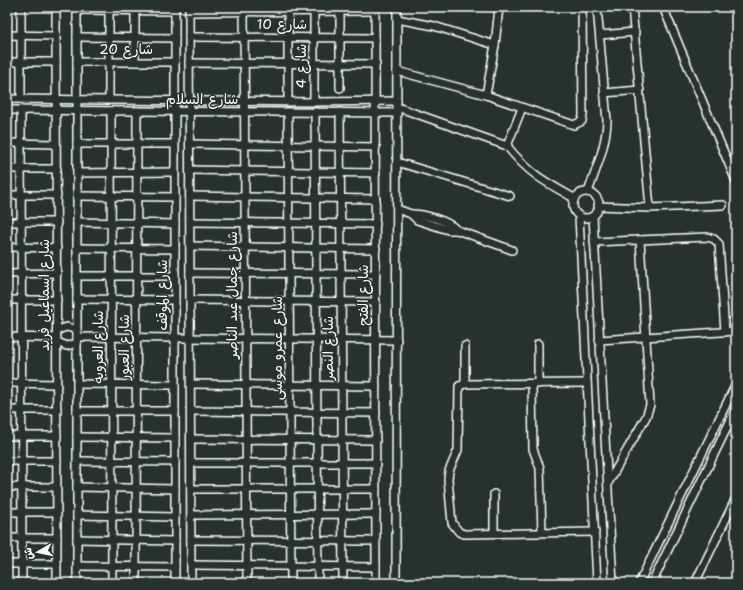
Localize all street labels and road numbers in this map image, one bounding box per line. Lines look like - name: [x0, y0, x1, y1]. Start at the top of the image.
- street label: شارع 10: [257, 15, 307, 34]
- street label: شارع 20: [99, 40, 153, 59]
- street label: شارع 4: [292, 44, 311, 88]
- street label: شارع السلام: [166, 90, 238, 110]
- street label: شارع جمال عبد الناصر: [223, 231, 242, 360]
- street label: شارع اسماعيل فريد: [35, 239, 54, 351]
- street label: شارع الموقف: [153, 259, 172, 331]
- street label: شارع الفتح: [354, 264, 373, 326]
- street label: شارع عمرو موسى: [268, 296, 287, 400]
- street label: شارع العروبه: [89, 310, 108, 384]
- street label: شارع العبور: [115, 314, 134, 381]
- street label: شارع النصر: [319, 316, 338, 381]

